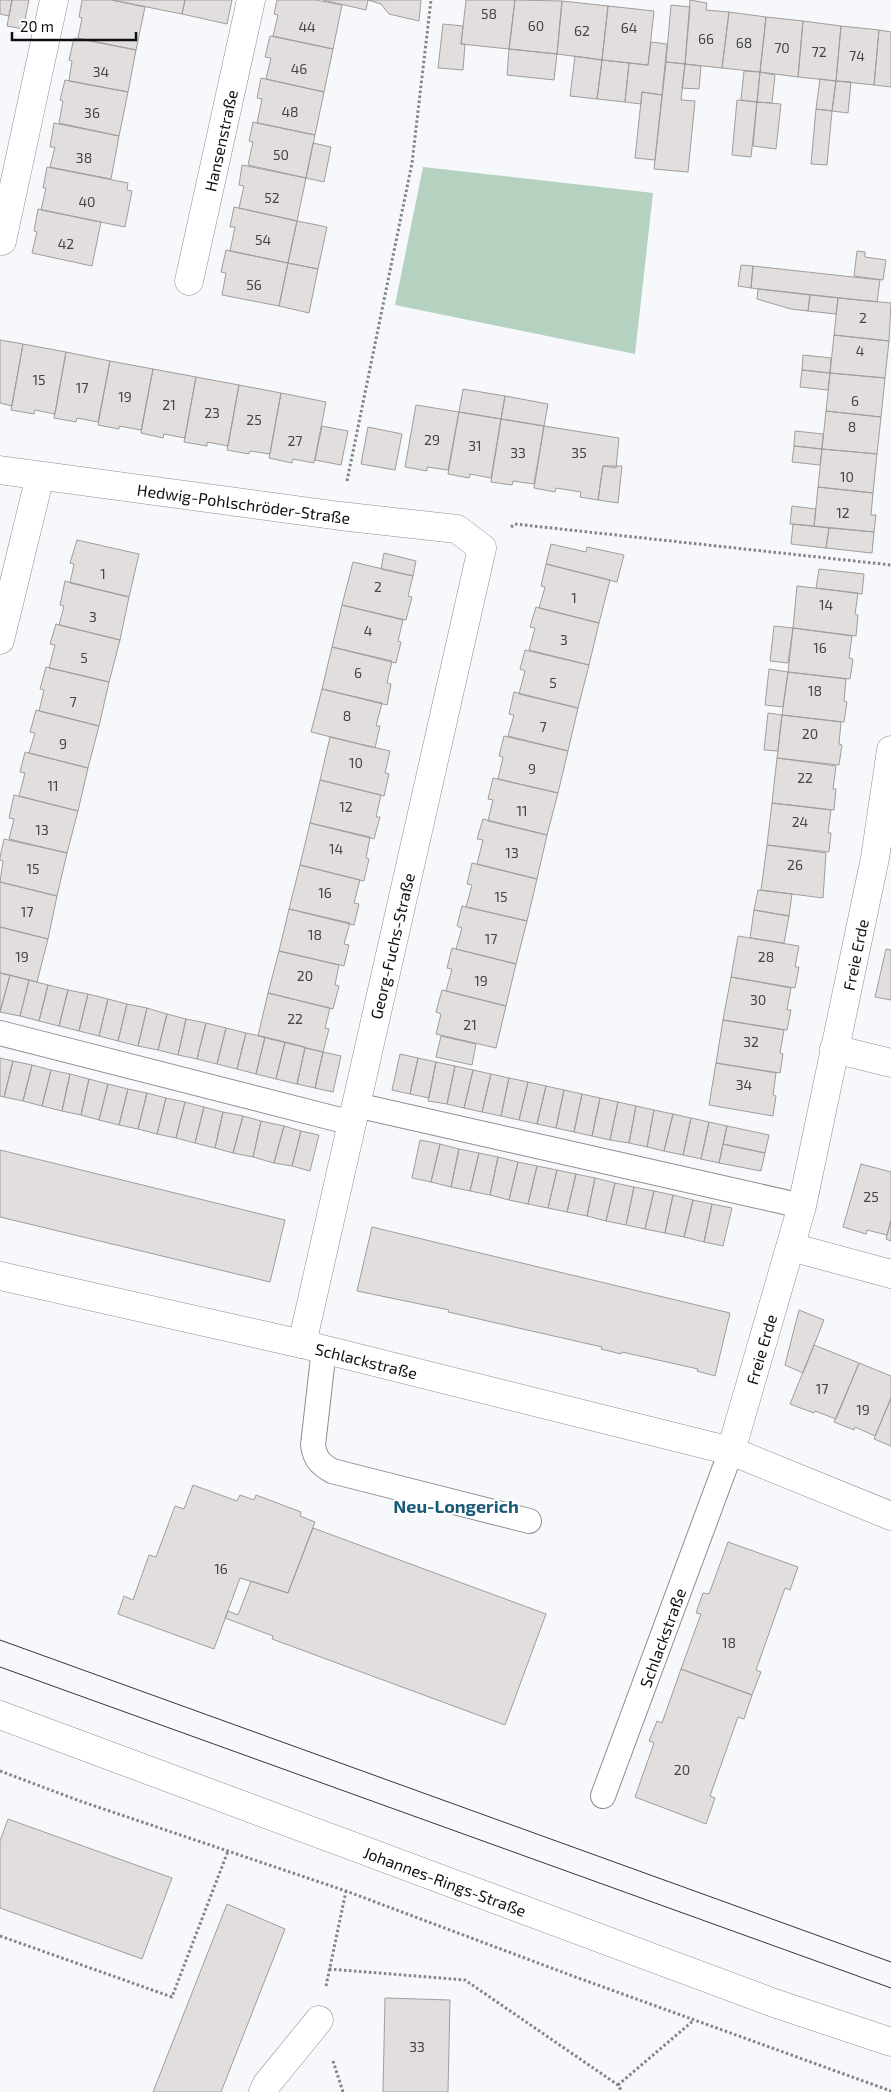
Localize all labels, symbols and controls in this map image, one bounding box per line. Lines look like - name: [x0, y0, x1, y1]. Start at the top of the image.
- house number: 58: [481, 5, 497, 22]
- scale bar: [12, 10, 136, 42]
- text: 20 m: [20, 17, 54, 35]
- house number: 60: [528, 17, 544, 34]
- house number: 44: [298, 18, 316, 35]
- house number: 64: [621, 19, 637, 36]
- house number: 62: [574, 22, 590, 39]
- house number: 66: [698, 30, 714, 47]
- house number: 68: [736, 34, 752, 51]
- house number: 70: [774, 39, 790, 56]
- house number: 72: [811, 43, 827, 60]
- house number: 74: [849, 47, 865, 64]
- house number: 46: [291, 60, 307, 77]
- house number: 34: [93, 63, 109, 80]
- street label: Hansenstraße: [200, 88, 240, 193]
- house number: 48: [281, 103, 299, 120]
- house number: 36: [84, 104, 100, 121]
- house number: 50: [273, 146, 289, 163]
- house number: 38: [76, 149, 92, 166]
- house number: 52: [264, 189, 280, 206]
- house number: 40: [78, 193, 96, 210]
- house number: 54: [255, 231, 271, 248]
- house number: 42: [58, 235, 74, 252]
- house number: 56: [246, 276, 262, 293]
- house number: 2: [859, 309, 867, 326]
- house number: 4: [856, 342, 864, 359]
- house number: 15: [32, 371, 46, 388]
- house number: 17: [76, 379, 88, 396]
- house number: 19: [118, 388, 132, 405]
- house number: 6: [851, 392, 859, 409]
- house number: 21: [162, 396, 176, 413]
- house number: 23: [204, 404, 220, 421]
- house number: 25: [246, 411, 262, 428]
- house number: 8: [848, 418, 856, 435]
- house number: 29: [424, 431, 440, 448]
- house number: 27: [287, 432, 303, 449]
- house number: 31: [468, 437, 482, 454]
- house number: 33: [510, 444, 526, 461]
- house number: 35: [571, 444, 587, 461]
- house number: 10: [840, 468, 854, 485]
- street label: Hedwig-Pohlschröder-Straße: [136, 479, 351, 527]
- house number: 12: [836, 504, 850, 521]
- house number: 1: [100, 565, 106, 582]
- house number: 2: [374, 578, 382, 595]
- house number: 1: [571, 589, 577, 606]
- house number: 14: [819, 596, 833, 613]
- house number: 3: [89, 608, 97, 625]
- house number: 4: [364, 622, 372, 639]
- house number: 3: [560, 631, 568, 648]
- house number: 16: [813, 639, 827, 656]
- house number: 5: [80, 649, 88, 666]
- house number: 6: [354, 664, 362, 681]
- house number: 5: [549, 674, 557, 691]
- house number: 18: [808, 682, 822, 699]
- house number: 7: [69, 693, 77, 710]
- house number: 8: [343, 707, 351, 724]
- house number: 7: [539, 718, 547, 735]
- house number: 20: [802, 725, 818, 742]
- house number: 9: [59, 735, 67, 752]
- house number: 10: [349, 754, 363, 771]
- house number: 9: [528, 760, 536, 777]
- house number: 22: [797, 769, 813, 786]
- house number: 11: [47, 777, 59, 794]
- house number: 12: [339, 798, 353, 815]
- house number: 11: [516, 802, 528, 819]
- house number: 24: [792, 813, 808, 830]
- house number: 13: [35, 821, 49, 838]
- house number: 14: [329, 840, 343, 857]
- house number: 13: [505, 844, 519, 861]
- house number: 26: [787, 856, 803, 873]
- house number: 15: [26, 860, 40, 877]
- street label: Georg-Fuchs-Straße: [366, 871, 418, 1021]
- house number: 16: [318, 884, 332, 901]
- house number: 15: [494, 888, 508, 905]
- house number: 17: [21, 903, 33, 920]
- street label: Freie Erde: [838, 917, 871, 992]
- house number: 18: [308, 926, 322, 943]
- house number: 17: [485, 930, 497, 947]
- house number: 19: [15, 948, 29, 965]
- house number: 28: [758, 948, 774, 965]
- house number: 20: [297, 967, 313, 984]
- house number: 19: [474, 972, 488, 989]
- house number: 30: [750, 991, 766, 1008]
- house number: 22: [287, 1010, 303, 1027]
- house number: 21: [463, 1016, 477, 1033]
- house number: 32: [743, 1033, 759, 1050]
- house number: 34: [736, 1076, 752, 1093]
- house number: 25: [863, 1188, 879, 1205]
- street label: Freie Erde: [741, 1312, 780, 1387]
- street label: Schlackstraße: [313, 1338, 419, 1382]
- house number: 17: [816, 1380, 828, 1397]
- house number: 19: [856, 1401, 870, 1418]
- district label: Neu-Longerich: [393, 1495, 519, 1517]
- house number: 16: [214, 1560, 228, 1577]
- street label: Schlackstraße: [635, 1585, 689, 1690]
- house number: 18: [722, 1634, 736, 1651]
- house number: 20: [674, 1761, 690, 1778]
- street label: Johannes-Rings-Straße: [361, 1842, 529, 1920]
- house number: 33: [409, 2038, 425, 2055]

